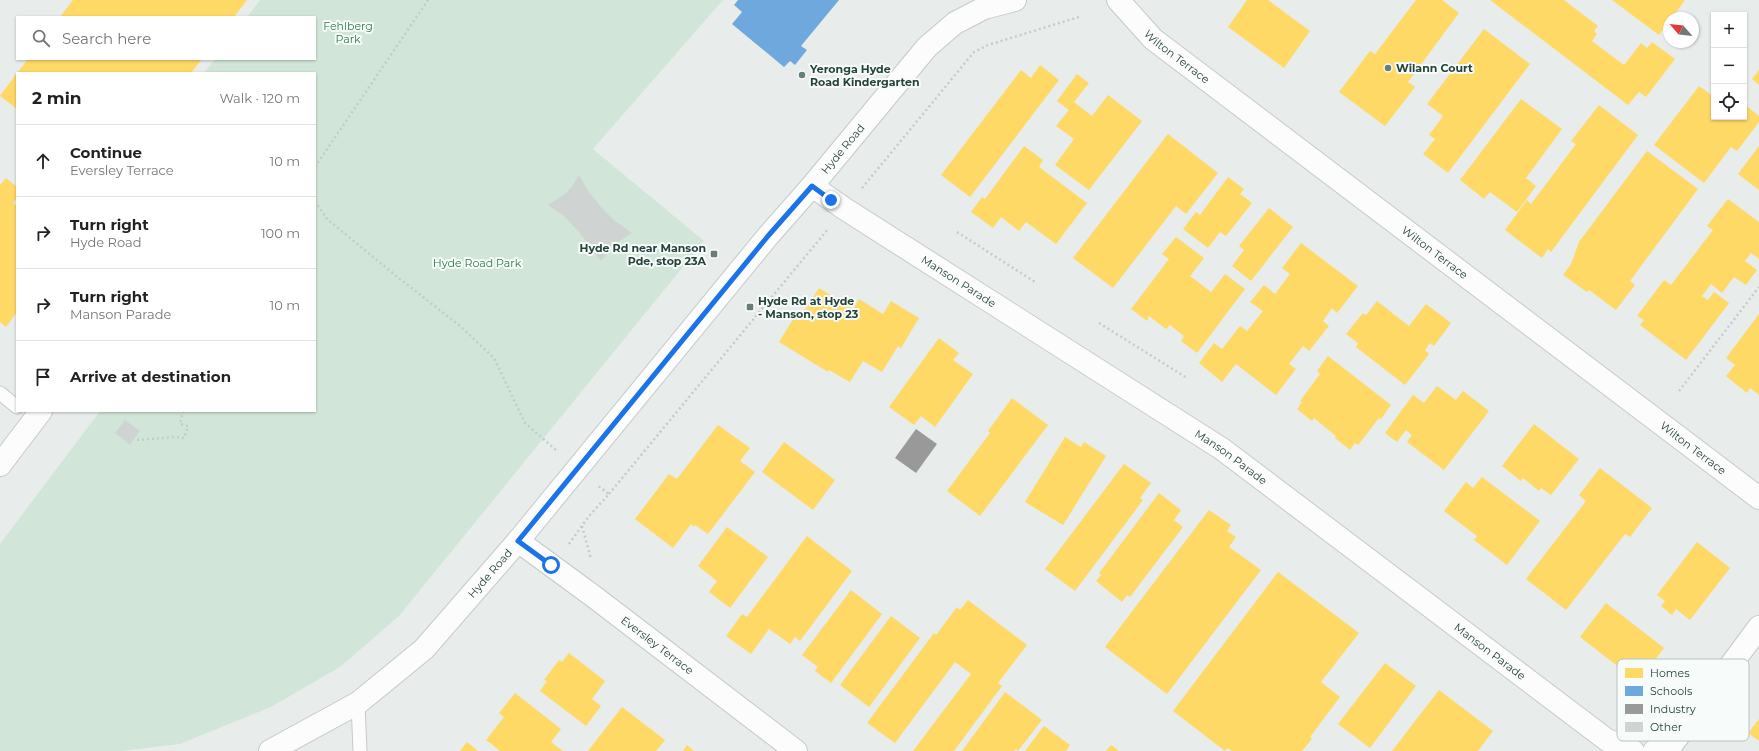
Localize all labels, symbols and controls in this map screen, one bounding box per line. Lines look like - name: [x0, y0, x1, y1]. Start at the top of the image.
- north arrow: [1663, 12, 1699, 48]
- map controls: [1711, 12, 1747, 120]
- button: +: [1711, 12, 1747, 48]
- search box: [16, 16, 316, 60]
- park label: Fehlberg Park: [323, 19, 373, 46]
- icon: search: [30, 27, 52, 49]
- street label: Wilton Terrace: [1141, 27, 1213, 87]
- text: Search here: [62, 29, 151, 48]
- button: −: [1711, 48, 1747, 84]
- place label: Wilann Court: [1396, 61, 1473, 75]
- place label: Yeronga Hyde Road Kindergarten: [809, 62, 920, 89]
- marker: Wilann Court: [1383, 63, 1393, 73]
- marker: Yeronga Hyde Road Kindergarten: [797, 70, 807, 80]
- button: locate: [1711, 84, 1747, 120]
- text: 2 min: [32, 88, 82, 108]
- text: Walk · 120 m: [219, 90, 300, 106]
- street label: Hyde Road: [818, 121, 868, 177]
- text: Continue: [70, 143, 142, 162]
- icon: ahead: [32, 150, 54, 172]
- text: 10 m: [270, 153, 300, 169]
- text: Eversley Terrace: [70, 162, 174, 178]
- route end: [822, 191, 840, 209]
- text: Turn right: [70, 215, 149, 234]
- icon: right: [32, 222, 54, 244]
- street label: Wilton Terrace: [1399, 223, 1471, 282]
- text: 100 m: [261, 225, 300, 241]
- text: Hyde Road: [70, 234, 141, 250]
- place label: Hyde Rd near Manson Pde, stop 23A: [580, 241, 707, 268]
- marker: Hyde Rd near Manson Pde, stop 23A: [709, 249, 719, 259]
- street label: Manson Parade: [919, 252, 999, 311]
- park label: Hyde Road Park: [433, 256, 522, 270]
- text: Turn right: [70, 287, 149, 306]
- icon: right: [32, 294, 54, 316]
- place label: Hyde Rd at Hyde - Manson, stop 23: [758, 294, 859, 321]
- text: 10 m: [270, 297, 300, 313]
- marker: Hyde Rd at Hyde - Manson, stop 23: [745, 302, 755, 312]
- text: Manson Parade: [70, 306, 171, 322]
- icon: arrive: [32, 366, 54, 388]
- text: Arrive at destination: [70, 367, 231, 386]
- street label: Wilton Terrace: [1657, 419, 1729, 478]
- street label: Manson Parade: [1192, 426, 1270, 488]
- street label: Hyde Road: [465, 546, 515, 601]
- route start: [542, 556, 560, 574]
- street label: Eversley Terrace: [618, 613, 697, 678]
- street label: Manson Parade: [1451, 620, 1529, 683]
- legend: [1617, 659, 1749, 741]
- text: Homes: [1650, 666, 1690, 680]
- text: Schools: [1650, 684, 1693, 698]
- text: Industry: [1650, 702, 1696, 716]
- text: Other: [1650, 720, 1682, 734]

